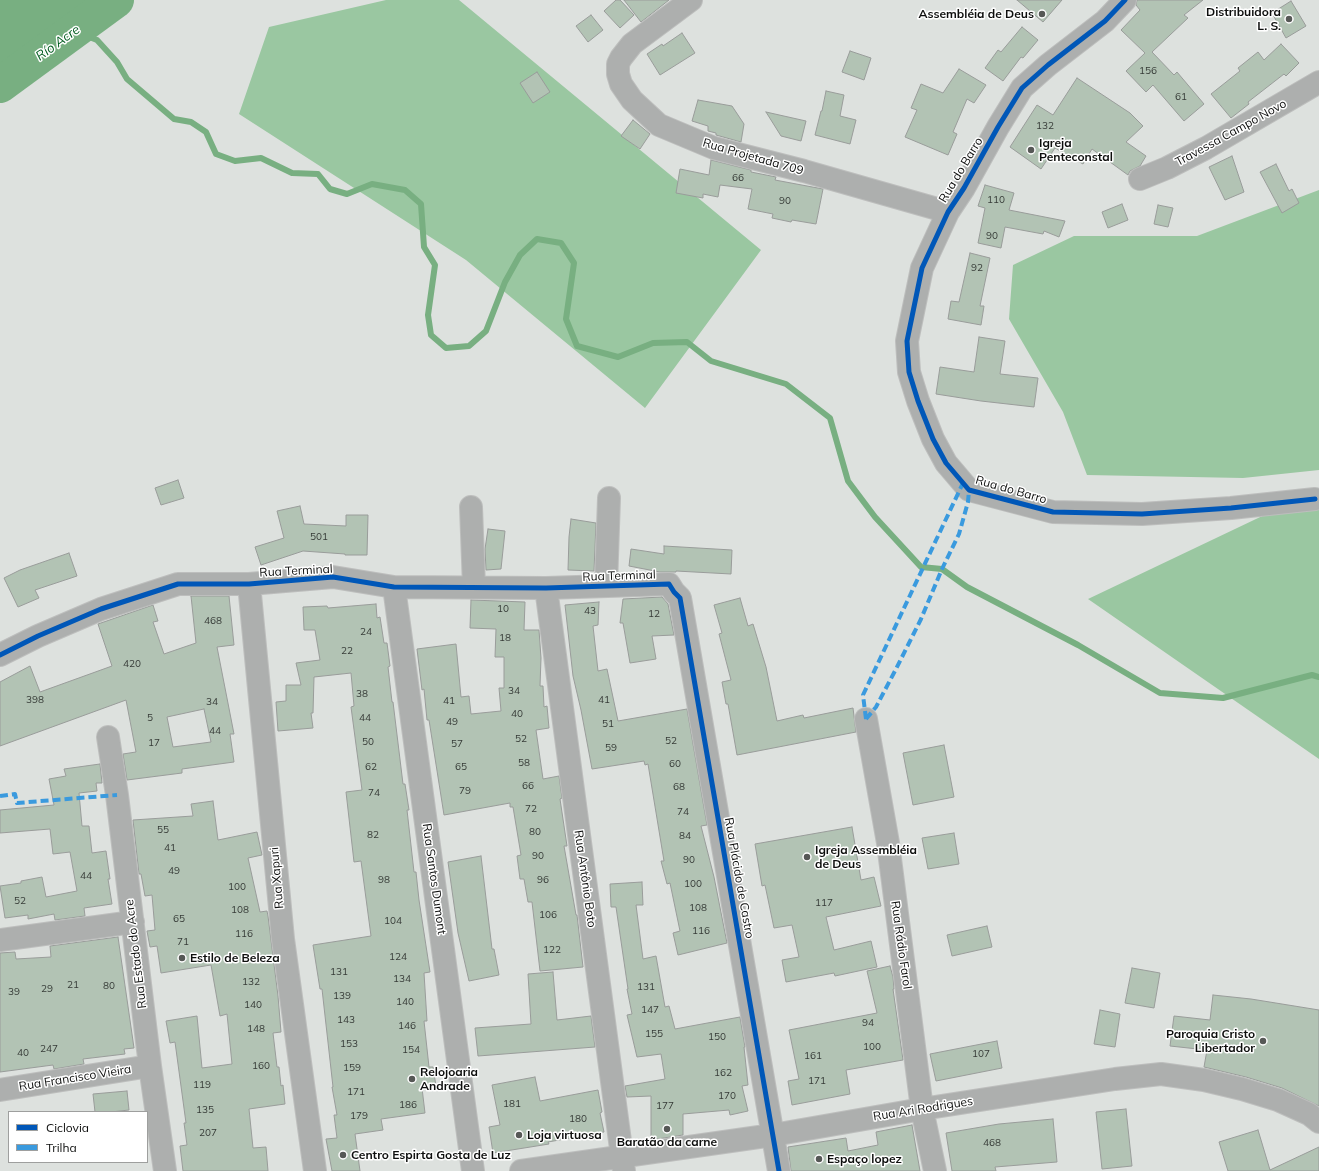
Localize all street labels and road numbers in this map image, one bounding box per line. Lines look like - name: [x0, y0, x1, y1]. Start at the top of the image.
- street label: Travessa Campo Novo: [1173, 96, 1289, 170]
- street label: Rua do Barro: [936, 135, 986, 205]
- street label: Rua Projetada 709: [701, 136, 805, 178]
- street label: Rua do Barro: [974, 473, 1048, 507]
- street label: Rua Terminal: [259, 562, 333, 580]
- street label: Rua Terminal: [582, 568, 656, 584]
- street label: Rua Plácido de Castro: [721, 816, 757, 940]
- street label: Rua Santos Dumont: [419, 823, 449, 935]
- street label: Rua Antônio Boto: [571, 829, 599, 929]
- street label: Rua Xapuri: [267, 847, 287, 909]
- street label: Rua Estado do Acre: [122, 899, 150, 1009]
- street label: Rua Rádio Farol: [888, 900, 914, 990]
- street label: Rua Francisco Vieira: [18, 1062, 132, 1094]
- street label: Rua Ari Rodrigues: [872, 1094, 974, 1124]

